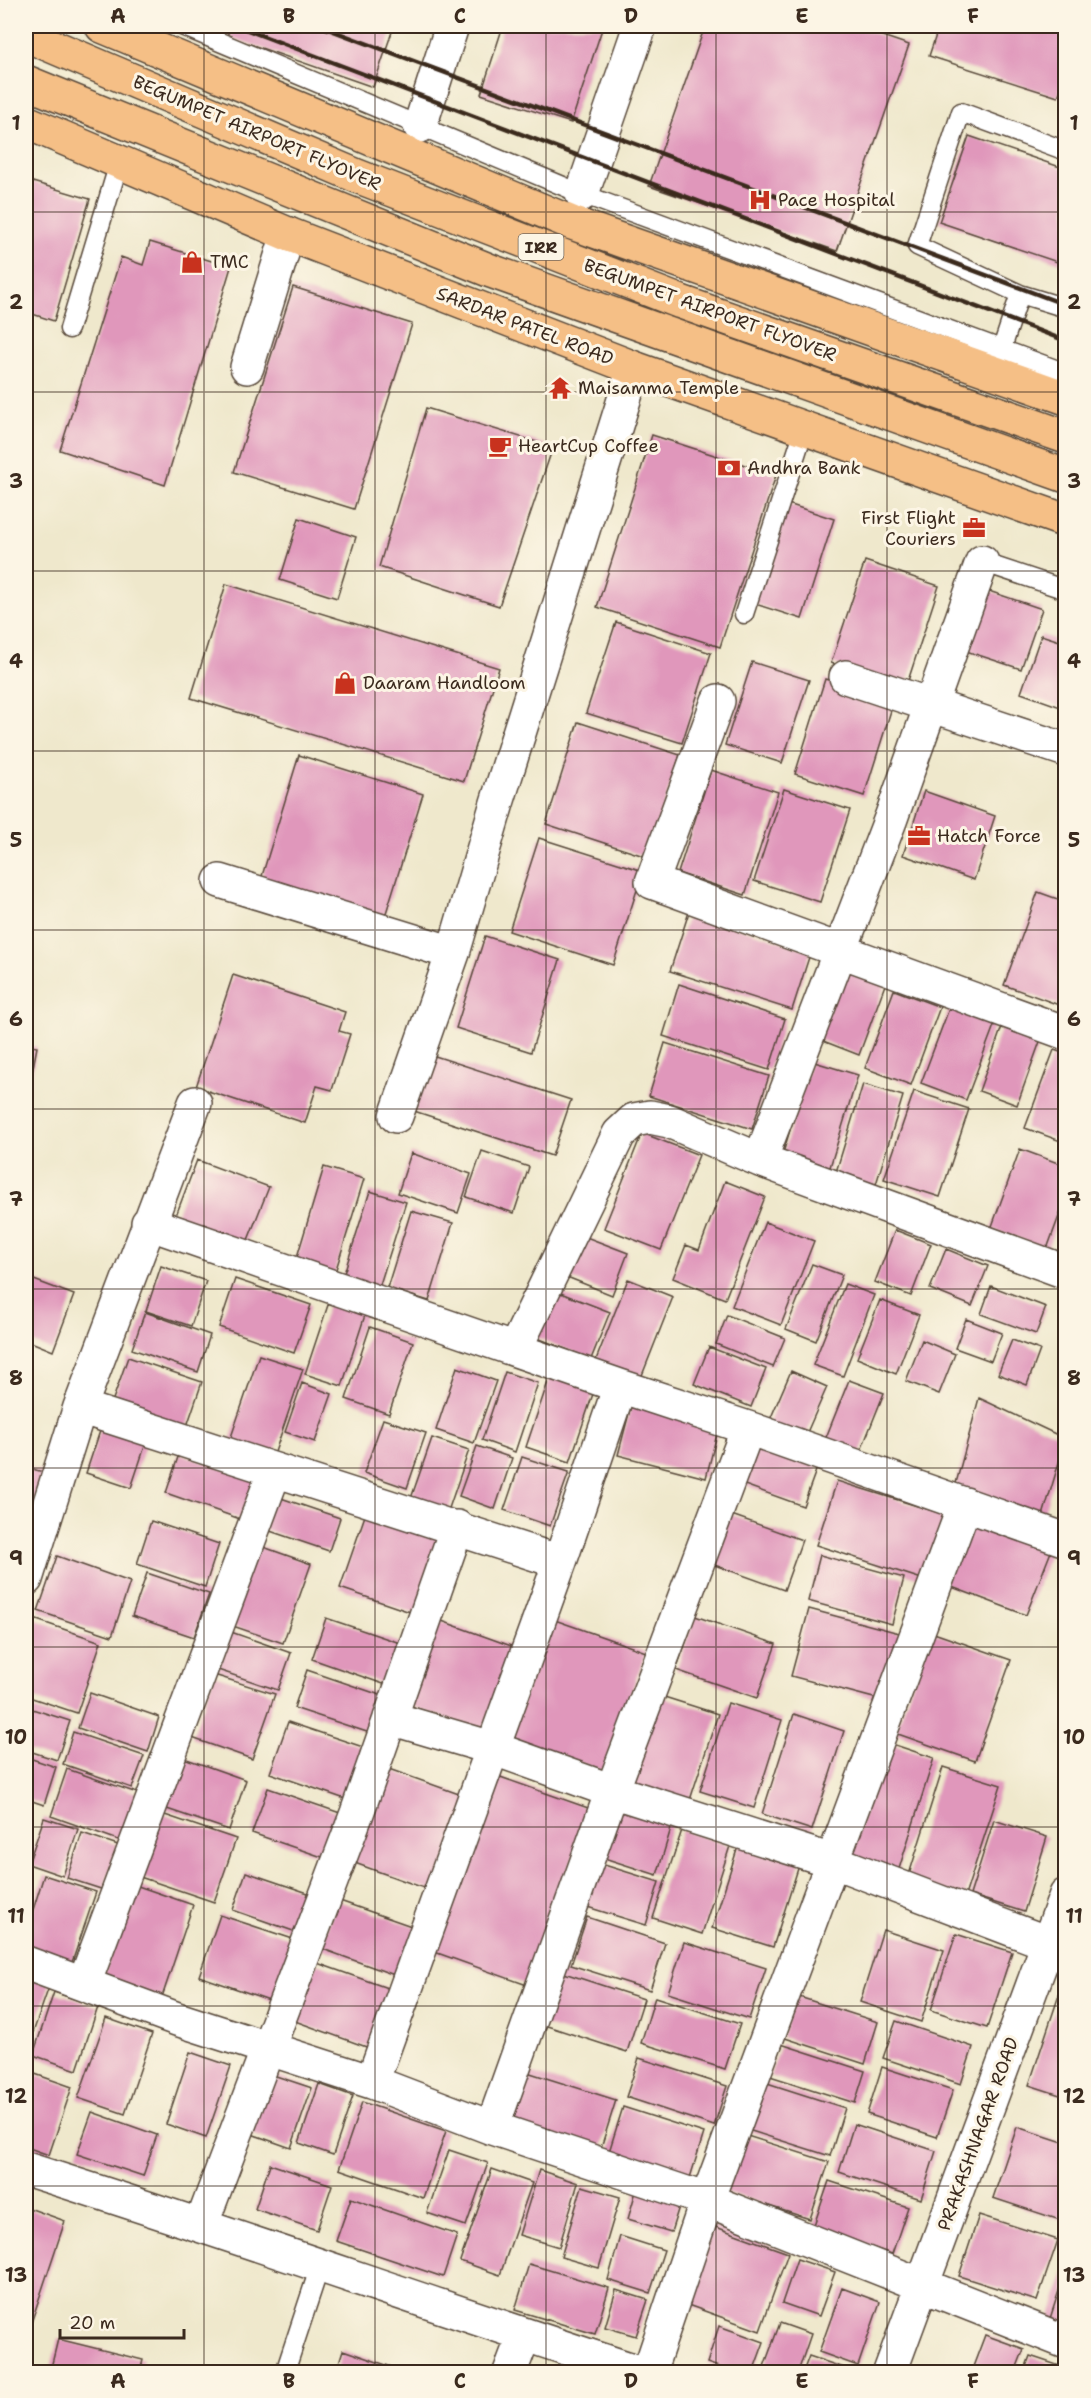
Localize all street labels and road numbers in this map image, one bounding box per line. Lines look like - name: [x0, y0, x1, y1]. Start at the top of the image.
- street label: BEGUMPET AIRPORT FLYOVER: [129, 70, 385, 196]
- road number: IRR: [518, 234, 564, 260]
- street label: BEGUMPET AIRPORT FLYOVER: [580, 253, 840, 367]
- street label: SARDAR PATEL ROAD: [433, 281, 617, 371]
- street label: PRAKASHNAGAR ROAD: [932, 2034, 1024, 2234]

